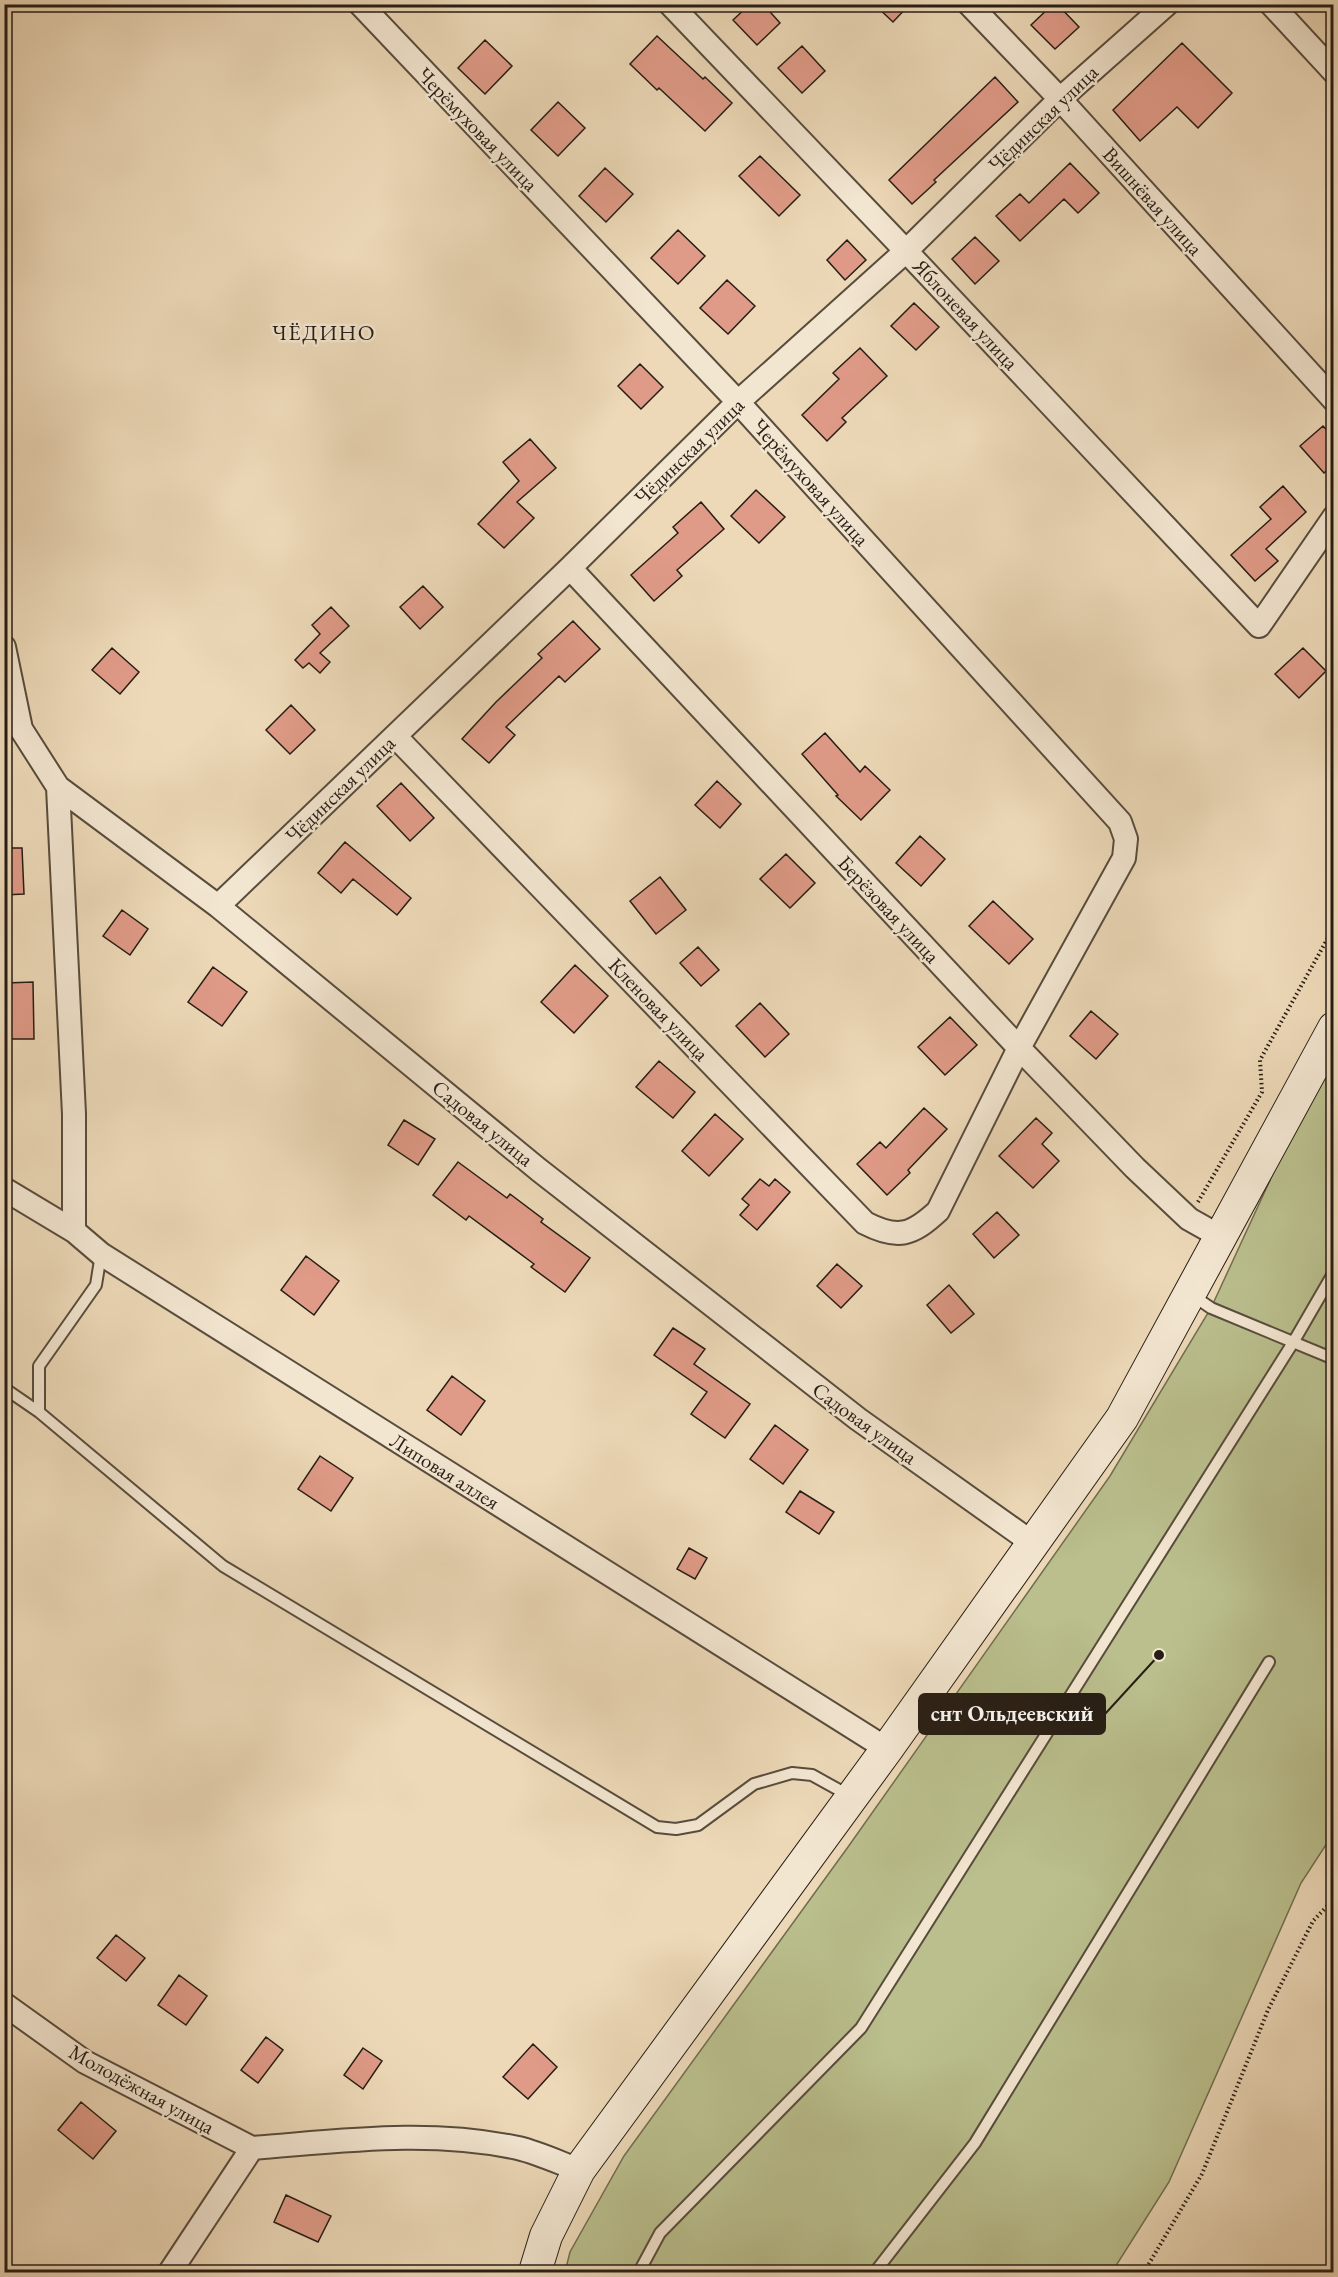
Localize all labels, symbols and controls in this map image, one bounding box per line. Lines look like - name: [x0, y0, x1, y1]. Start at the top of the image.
- street label: Чёдинская улица: [982, 58, 1104, 177]
- street label: Черёмуховая улица: [412, 61, 545, 197]
- street label: Вишнёвая улица: [1097, 141, 1209, 261]
- street label: Яблоневая улица: [907, 252, 1025, 376]
- district label: ЧЁДИНО: [272, 318, 376, 347]
- street label: Чёдинская улица: [628, 391, 750, 510]
- street label: Черёмуховая улица: [747, 413, 876, 552]
- street label: Чёдинская улица: [279, 729, 401, 848]
- street label: Берёзовая улица: [832, 849, 946, 969]
- street label: Кленовая улица: [603, 952, 715, 1067]
- street label: Садовая улица: [427, 1074, 540, 1173]
- street label: Садовая улица: [807, 1376, 923, 1470]
- street label: Липовая аллея: [385, 1427, 505, 1515]
- callout: снт Ольдеевский: [919, 1694, 1105, 1734]
- text: снт Ольдеевский: [931, 1699, 1093, 1728]
- street label: Молодёжная улица: [64, 2038, 220, 2140]

